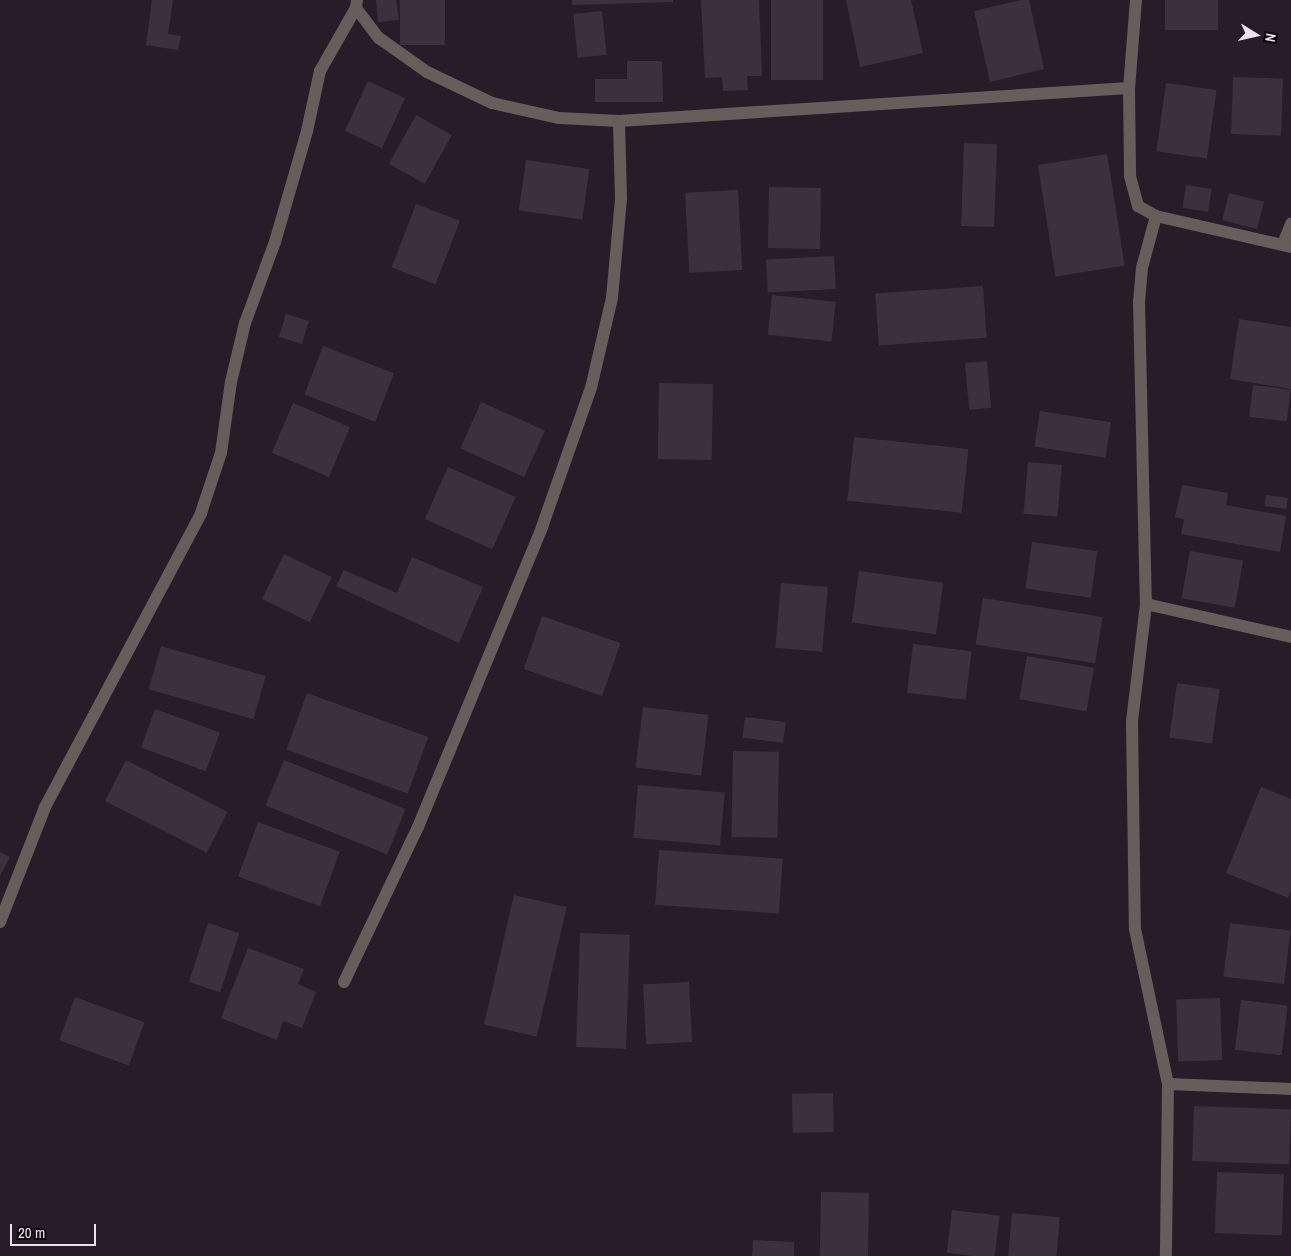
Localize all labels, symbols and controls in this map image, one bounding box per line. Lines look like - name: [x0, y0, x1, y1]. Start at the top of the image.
- north arrow: [1231, 10, 1281, 60]
- text: N: [1261, 32, 1280, 43]
- scale bar: [12, 1214, 99, 1246]
- text: 20 m: [18, 1222, 45, 1243]

